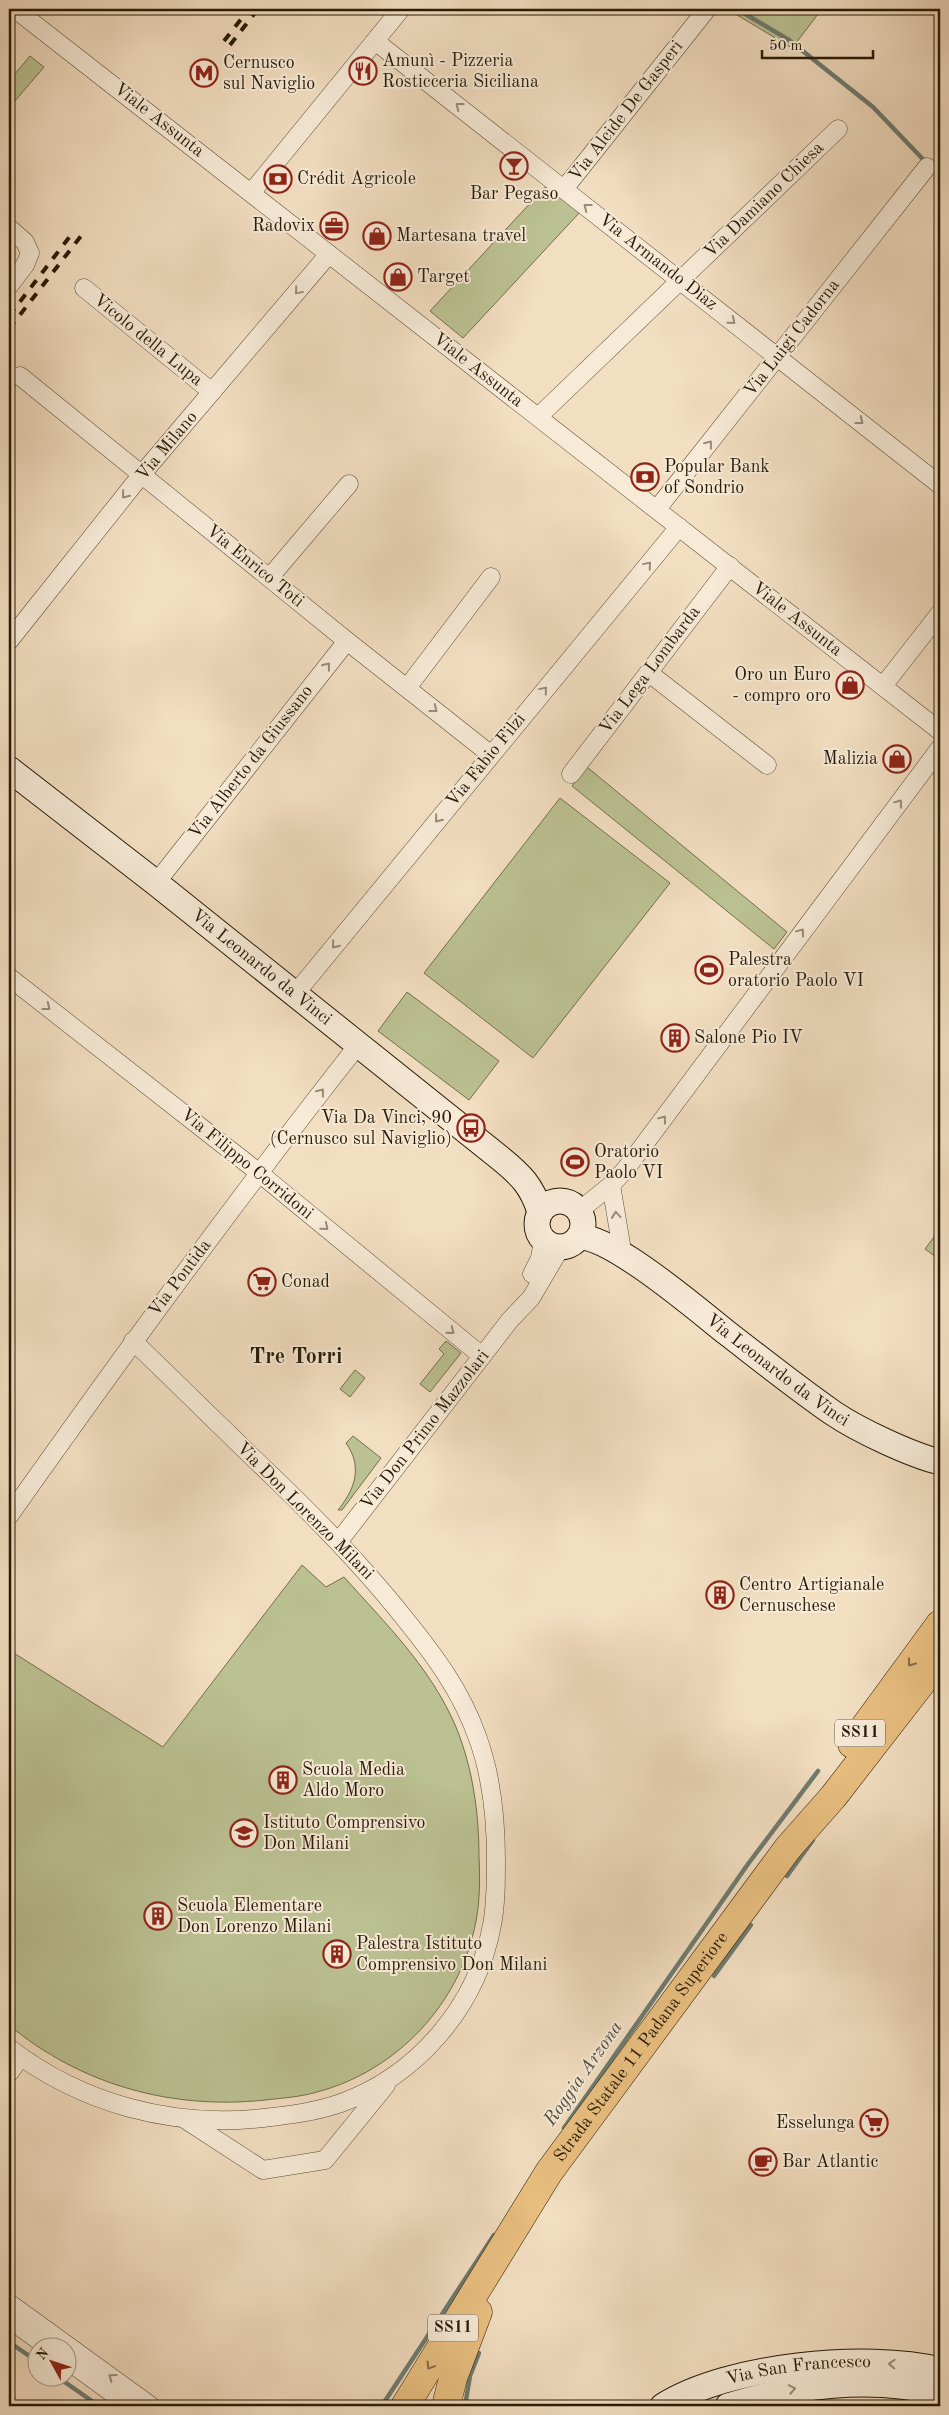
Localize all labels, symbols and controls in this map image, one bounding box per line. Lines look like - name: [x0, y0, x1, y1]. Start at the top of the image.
- scale bar: [762, 28, 873, 60]
- street label: Via Alcide De Gasperi: [566, 37, 686, 185]
- text: 50 m: [769, 39, 803, 54]
- place label: Amunì - Pizzeria Rosticceria Siciliana: [382, 52, 539, 91]
- place label: Cernusco sul Naviglio: [223, 54, 315, 93]
- restaurant icon: Amunì - Pizzeria Rosticceria Siciliana: [348, 56, 378, 86]
- metro station icon: Cernusco sul Naviglio: [189, 58, 219, 88]
- street label: Viale Assunta: [111, 79, 208, 161]
- one-way arrow: [456, 104, 465, 112]
- street label: Via Damiano Chiesa: [701, 138, 827, 261]
- bar icon: Bar Pegaso: [499, 151, 529, 181]
- bank icon: Crédit Agricole: [263, 164, 293, 194]
- place label: Crédit Agricole: [297, 170, 416, 188]
- place label: Bar Pegaso: [470, 185, 558, 203]
- one-way arrow: [584, 204, 593, 212]
- street label: Via Armando Diaz: [595, 210, 721, 314]
- office icon: Radovix: [319, 211, 349, 241]
- place label: Radovix: [252, 217, 315, 235]
- shop icon: Martesana travel: [362, 221, 392, 251]
- place label: Martesana travel: [396, 227, 526, 245]
- shop icon: Target: [383, 262, 413, 292]
- place label: Target: [417, 268, 470, 286]
- street label: Via Luigi Cadorna: [741, 276, 843, 400]
- one-way arrow: [294, 285, 303, 294]
- street label: Vicolo della Lupa: [90, 291, 206, 389]
- one-way arrow: [726, 315, 735, 323]
- street label: Viale Assunta: [430, 329, 527, 411]
- street label: Via Milano: [133, 408, 201, 484]
- one-way arrow: [854, 416, 863, 424]
- one-way arrow: [703, 440, 712, 449]
- place label: Popular Bank of Sondrio: [664, 458, 770, 497]
- bank icon: Popular Bank of Sondrio: [630, 462, 660, 492]
- one-way arrow: [122, 490, 131, 499]
- street label: Via Enrico Toti: [203, 521, 307, 611]
- one-way arrow: [642, 561, 651, 570]
- street label: Viale Assunta: [749, 578, 846, 660]
- street label: Via Lega Lombarda: [596, 603, 704, 737]
- one-way arrow: [321, 663, 329, 672]
- place label: Oro un Euro - compro oro: [732, 666, 831, 705]
- shop icon: Oro un Euro - compro oro: [835, 670, 865, 700]
- street label: Via Alberto da Giussano: [186, 682, 316, 842]
- one-way arrow: [539, 686, 548, 695]
- one-way arrow: [428, 704, 437, 713]
- street label: Via Fabio Filzi: [443, 710, 529, 810]
- shop icon: Malizia: [882, 744, 912, 774]
- place label: Malizia: [823, 750, 878, 768]
- one-way arrow: [893, 799, 902, 809]
- one-way arrow: [435, 813, 443, 822]
- street label: Via Leonardo da Vinci: [188, 906, 335, 1029]
- one-way arrow: [795, 928, 804, 938]
- one-way arrow: [332, 939, 340, 948]
- place label: Palestra oratorio Paolo VI: [728, 951, 864, 990]
- sports icon: Palestra oratorio Paolo VI: [694, 955, 724, 985]
- one-way arrow: [41, 1001, 50, 1009]
- building icon: Salone Pio IV: [660, 1023, 690, 1053]
- place label: Salone Pio IV: [694, 1029, 803, 1047]
- one-way arrow: [315, 1088, 324, 1098]
- street label: Via Filippo Corridoni: [177, 1105, 317, 1223]
- place label: Via Da Vinci, 90 (Cernusco sul Naviglio): [270, 1109, 452, 1148]
- bus stop icon: Via Da Vinci, 90 (Cernusco sul Naviglio): [456, 1113, 486, 1143]
- one-way arrow: [657, 1116, 665, 1125]
- place label: Oratorio Paolo VI: [594, 1143, 663, 1182]
- sports icon: Oratorio Paolo VI: [560, 1147, 590, 1177]
- one-way arrow: [611, 1210, 622, 1218]
- one-way arrow: [320, 1222, 329, 1231]
- street label: Via Pontida: [145, 1236, 215, 1320]
- supermarket icon: Conad: [247, 1267, 277, 1297]
- place label: Conad: [281, 1273, 330, 1291]
- street label: Via Leonardo da Vinci: [702, 1311, 852, 1430]
- one-way arrow: [445, 1325, 454, 1334]
- district label: Tre Torri: [250, 1346, 342, 1368]
- street label: Via Don Primo Mazzolari: [357, 1347, 493, 1513]
- street label: Via Don Lorenzo Milani: [233, 1439, 377, 1583]
- place label: Centro Artigianale Cernuschese: [739, 1576, 884, 1615]
- building icon: Centro Artigianale Cernuschese: [705, 1580, 735, 1610]
- one-way arrow: [908, 1657, 917, 1667]
- road number: SS11: [835, 1720, 885, 1746]
- place label: Scuola Media Aldo Moro: [302, 1761, 405, 1800]
- building icon: Scuola Media Aldo Moro: [268, 1765, 298, 1795]
- place label: Istituto Comprensivo Don Milani: [263, 1814, 426, 1853]
- school or university icon: Istituto Comprensivo Don Milani: [229, 1818, 259, 1848]
- place label: Scuola Elementare Don Lorenzo Milani: [177, 1897, 331, 1936]
- building icon: Scuola Elementare Don Lorenzo Milani: [143, 1901, 173, 1931]
- street label: Strada Statale 11 Padana Superiore: [551, 1929, 732, 2165]
- place label: Palestra Istituto Comprensivo Don Milani: [356, 1935, 547, 1974]
- building icon: Palestra Istituto Comprensivo Don Milani: [322, 1939, 352, 1969]
- water label: Roggia Arzona: [540, 2018, 627, 2131]
- supermarket icon: Esselunga: [859, 2108, 889, 2138]
- place label: Esselunga: [776, 2114, 855, 2132]
- cafe icon: Bar Atlantic: [748, 2147, 778, 2177]
- place label: Bar Atlantic: [782, 2153, 878, 2171]
- road number: SS11: [428, 2314, 478, 2342]
- north arrow: [28, 2338, 78, 2388]
- text: N: [34, 2345, 52, 2363]
- street label: Via San Francesco: [724, 2353, 871, 2388]
- one-way arrow: [888, 2359, 896, 2369]
- one-way arrow: [427, 2360, 437, 2369]
- one-way arrow: [109, 2375, 118, 2383]
- one-way arrow: [787, 2385, 796, 2395]

